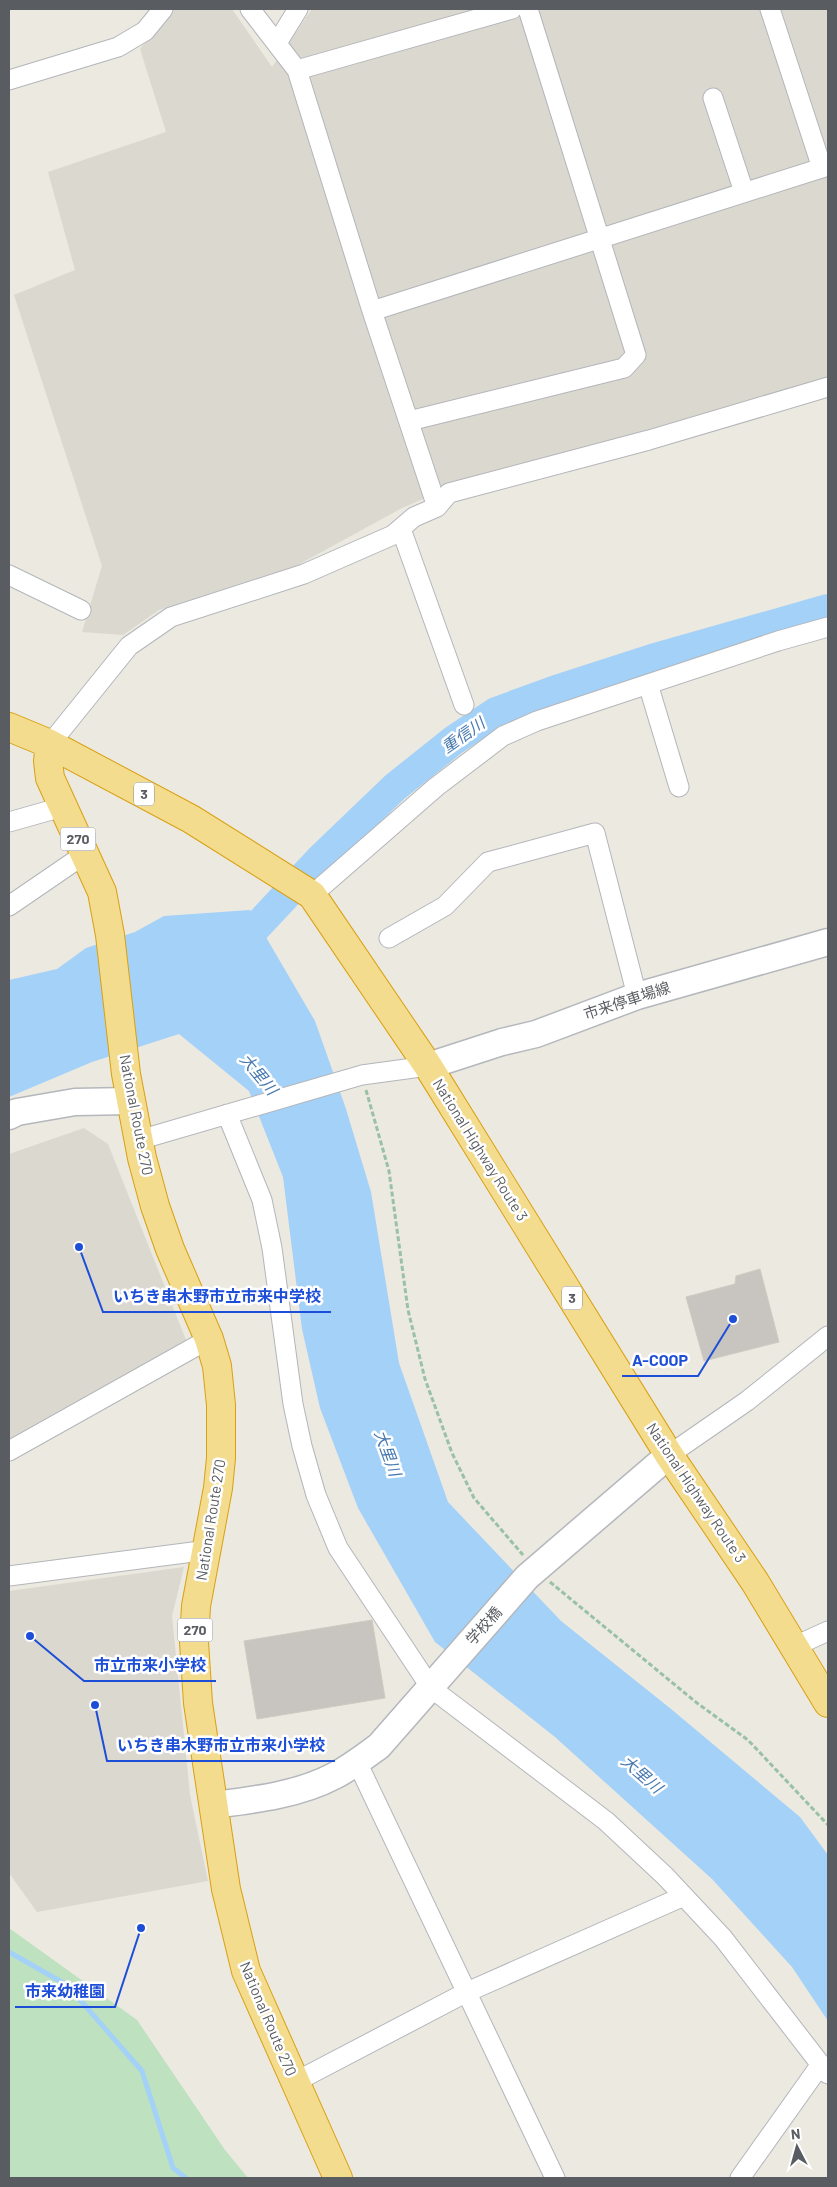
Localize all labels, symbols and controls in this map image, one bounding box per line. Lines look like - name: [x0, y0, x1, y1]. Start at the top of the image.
- water label: 重信川: [438, 712, 489, 756]
- road number: 3: [134, 782, 154, 806]
- road number: 270: [60, 828, 96, 851]
- street label: 市来停車場線: [581, 978, 672, 1023]
- water label: 大里川: [237, 1049, 283, 1100]
- street label: National Route 270: [116, 1053, 158, 1177]
- street label: National Highway Route 3: [430, 1075, 532, 1224]
- callout: いちき串木野市立市来中学校: [103, 1281, 331, 1312]
- text: いちき串木野市立市来中学校: [113, 1286, 321, 1305]
- road number: 3: [562, 1286, 582, 1310]
- callout: A-COOP: [622, 1345, 698, 1376]
- text: A-COOP: [632, 1350, 689, 1369]
- street label: National Highway Route 3: [643, 1419, 750, 1566]
- water label: 大里川: [371, 1427, 406, 1481]
- street label: National Route 270: [192, 1458, 228, 1582]
- street label: 学校橋: [462, 1603, 505, 1648]
- road number: 270: [178, 1618, 212, 1642]
- callout: 市立市来小学校: [84, 1650, 216, 1681]
- text: 市立市来小学校: [94, 1655, 206, 1674]
- callout: いちき串木野市立市来小学校: [107, 1730, 335, 1761]
- text: いちき串木野市立市来小学校: [117, 1735, 325, 1754]
- water label: 大里川: [618, 1751, 668, 1798]
- street label: National Route 270: [237, 1959, 301, 2079]
- callout: 市来幼稚園: [15, 1976, 115, 2007]
- text: 市来幼稚園: [25, 1981, 105, 2000]
- north arrow: [772, 2122, 822, 2172]
- text: N: [790, 2125, 801, 2143]

